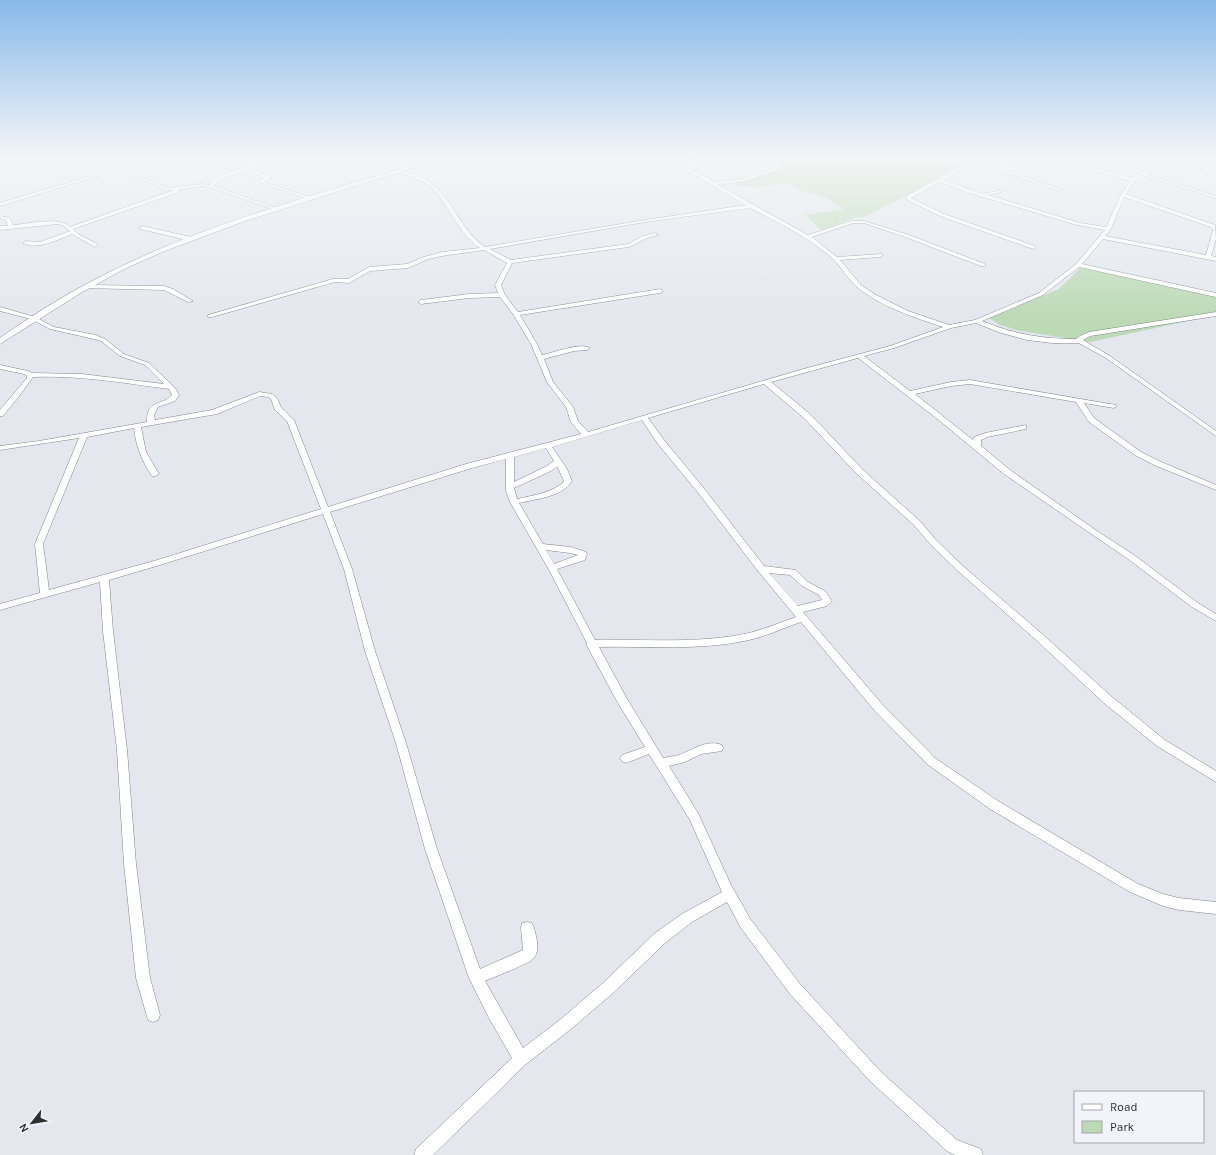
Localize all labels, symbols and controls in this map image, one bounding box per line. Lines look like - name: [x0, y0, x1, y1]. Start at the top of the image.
- legend: [1074, 1091, 1204, 1143]
- text: Road: [1110, 1100, 1138, 1114]
- north arrow: [12, 1103, 52, 1143]
- text: Park: [1110, 1120, 1135, 1134]
- text: N: [16, 1121, 31, 1135]

